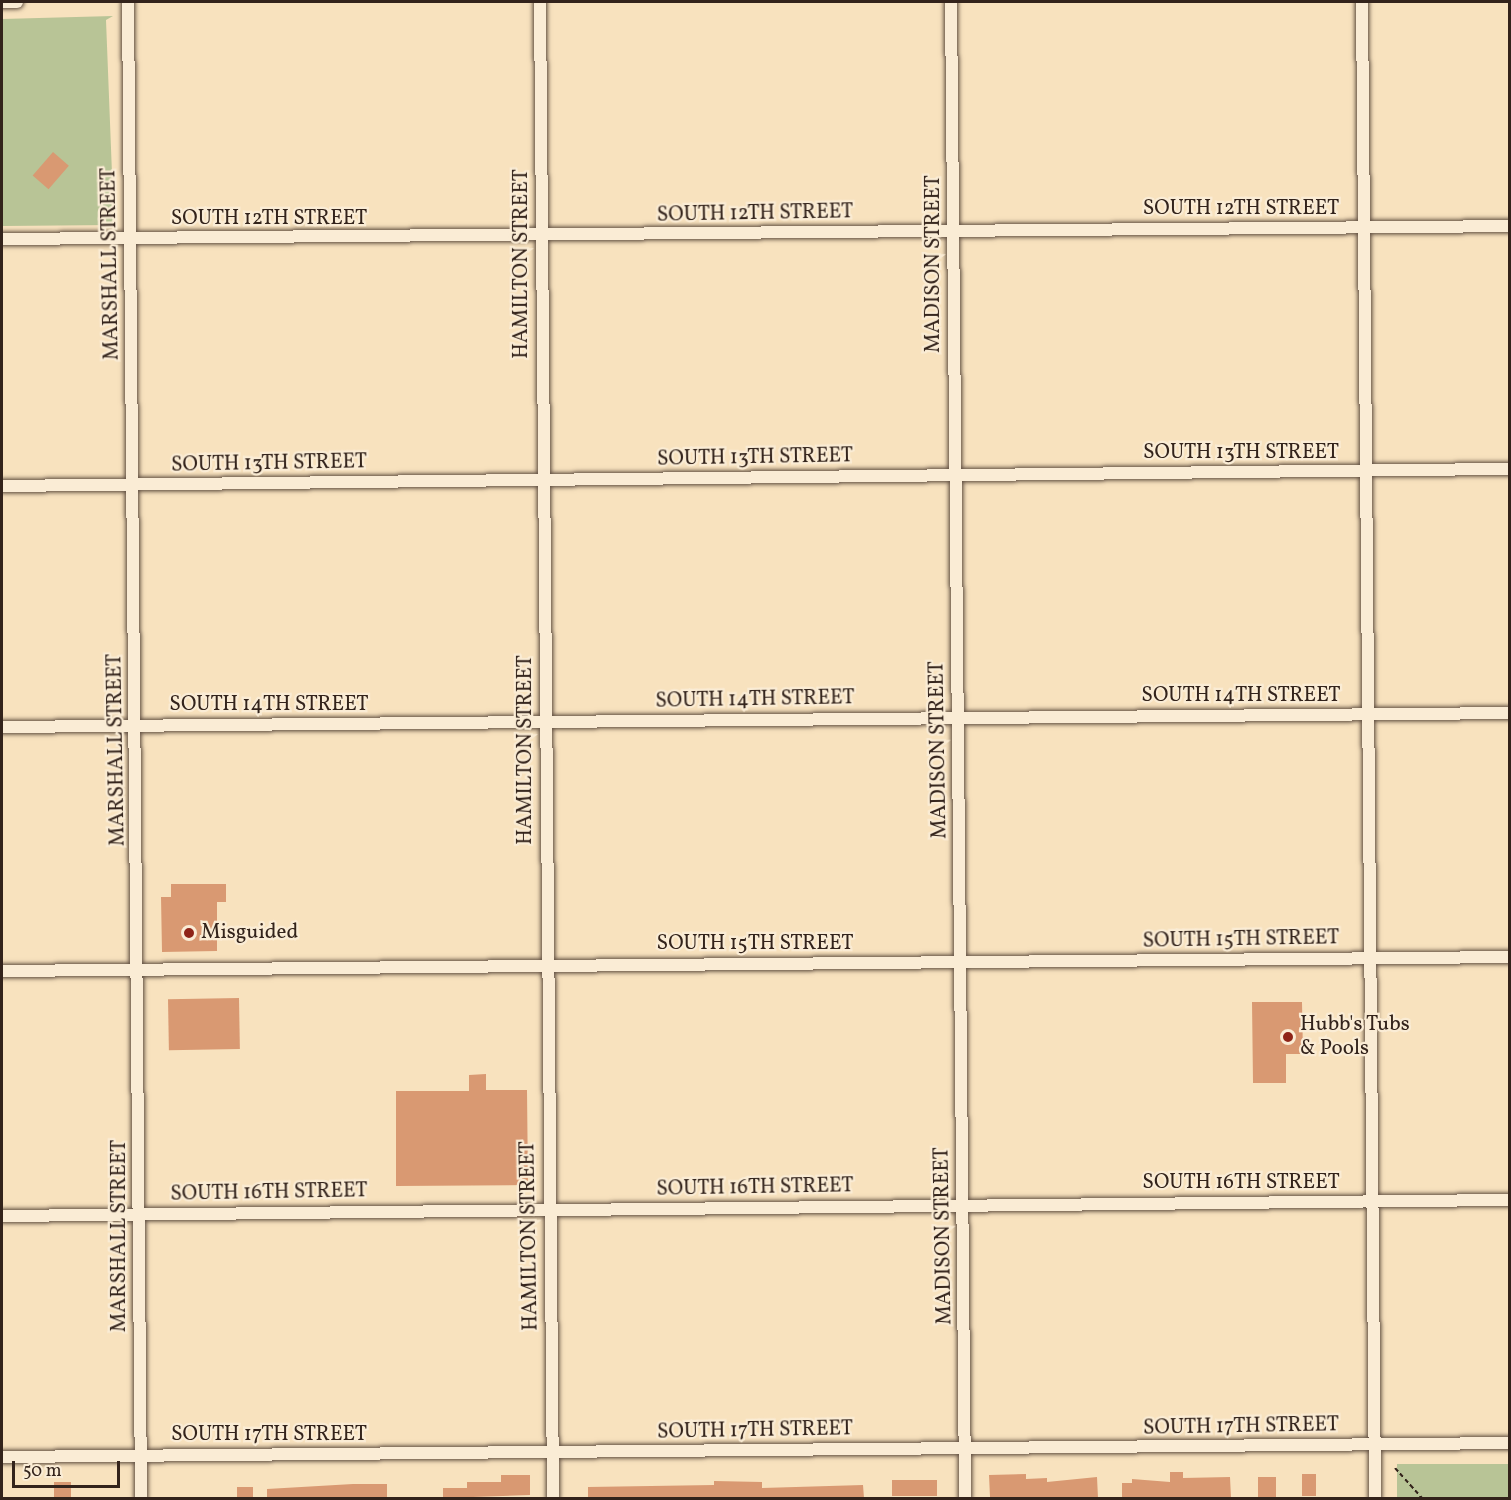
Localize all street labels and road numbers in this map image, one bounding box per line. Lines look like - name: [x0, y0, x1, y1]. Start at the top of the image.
- street label: MARSHALL STREET: [97, 168, 125, 360]
- street label: HAMILTON STREET: [509, 169, 535, 359]
- street label: MADISON STREET: [921, 175, 947, 353]
- street label: SOUTH 12TH STREET: [1143, 196, 1339, 222]
- street label: SOUTH 12TH STREET: [657, 200, 853, 228]
- street label: SOUTH 12TH STREET: [171, 206, 367, 232]
- street label: SOUTH 13TH STREET: [1143, 440, 1339, 466]
- street label: SOUTH 13TH STREET: [657, 444, 853, 472]
- street label: SOUTH 13TH STREET: [171, 450, 367, 478]
- street label: MARSHALL STREET: [103, 654, 131, 846]
- street label: HAMILTON STREET: [513, 655, 539, 845]
- street label: MADISON STREET: [925, 661, 953, 839]
- street label: SOUTH 14TH STREET: [1141, 683, 1341, 709]
- street label: SOUTH 14TH STREET: [655, 686, 855, 714]
- street label: SOUTH 14TH STREET: [169, 692, 369, 718]
- street label: SOUTH 15TH STREET: [1142, 926, 1340, 954]
- street label: SOUTH 15TH STREET: [657, 931, 853, 957]
- street label: MARSHALL STREET: [107, 1140, 133, 1332]
- street label: HAMILTON STREET: [516, 1141, 544, 1331]
- street label: MADISON STREET: [930, 1147, 958, 1325]
- street label: SOUTH 16TH STREET: [1142, 1170, 1340, 1196]
- street label: SOUTH 16TH STREET: [656, 1174, 854, 1202]
- street label: SOUTH 16TH STREET: [170, 1179, 368, 1207]
- street label: SOUTH 17TH STREET: [1143, 1413, 1339, 1441]
- street label: SOUTH 17TH STREET: [657, 1417, 853, 1445]
- street label: SOUTH 17TH STREET: [171, 1422, 367, 1448]

